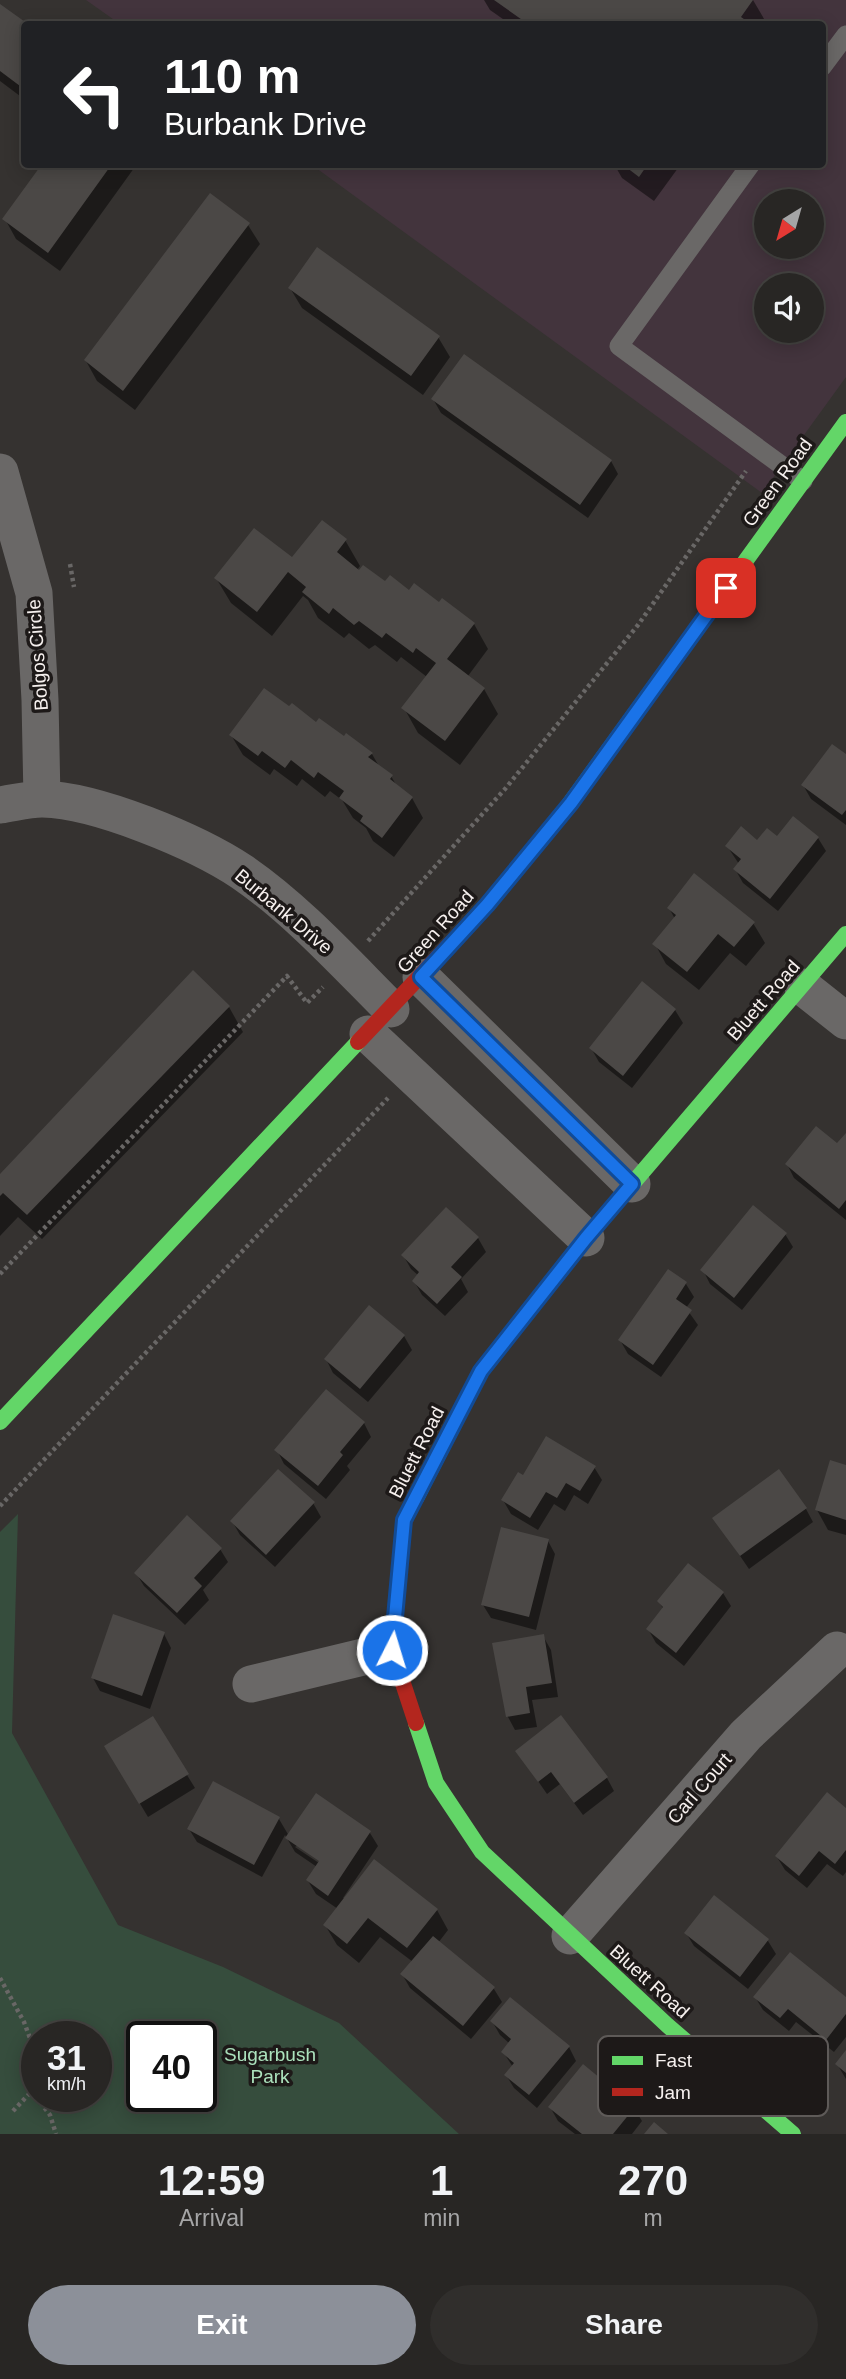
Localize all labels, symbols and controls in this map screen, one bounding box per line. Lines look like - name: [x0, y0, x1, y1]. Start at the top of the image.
- icon: left: [49, 49, 140, 140]
- text: 110 m: [164, 49, 300, 103]
- text: Burbank Drive: [164, 106, 367, 142]
- north arrow: [754, 189, 824, 259]
- map controls: [754, 189, 824, 343]
- button: sound: [754, 273, 824, 343]
- street label: Green Road: [738, 434, 816, 530]
- pin: [696, 558, 756, 618]
- icon: arrive: [707, 569, 745, 607]
- street label: Bolgos Circle: [23, 598, 52, 712]
- street label: Burbank Drive: [231, 865, 337, 958]
- street label: Green Road: [393, 886, 478, 977]
- street label: Bluett Road: [723, 956, 804, 1045]
- street label: Bluett Road: [385, 1403, 448, 1501]
- position arrow: [355, 1613, 429, 1687]
- street label: Carl Court: [663, 1748, 736, 1828]
- street label: Bluett Road: [606, 1940, 694, 2022]
- speed limit sign: 40: [126, 2021, 217, 2112]
- legend: [598, 2036, 828, 2116]
- text: 31: [47, 2038, 86, 2077]
- park label: Sugarbush Park: [224, 2044, 316, 2087]
- text: Fast: [655, 2050, 693, 2071]
- text: km/h: [47, 2074, 86, 2094]
- text: Jam: [655, 2082, 691, 2103]
- text: 12:59: [158, 2157, 265, 2204]
- text: 1: [430, 2157, 453, 2204]
- text: 270: [618, 2157, 688, 2204]
- text: Arrival: [179, 2205, 244, 2231]
- text: min: [423, 2205, 460, 2231]
- text: m: [644, 2205, 663, 2231]
- button: Exit: [28, 2285, 416, 2365]
- button: Share: [430, 2285, 818, 2365]

